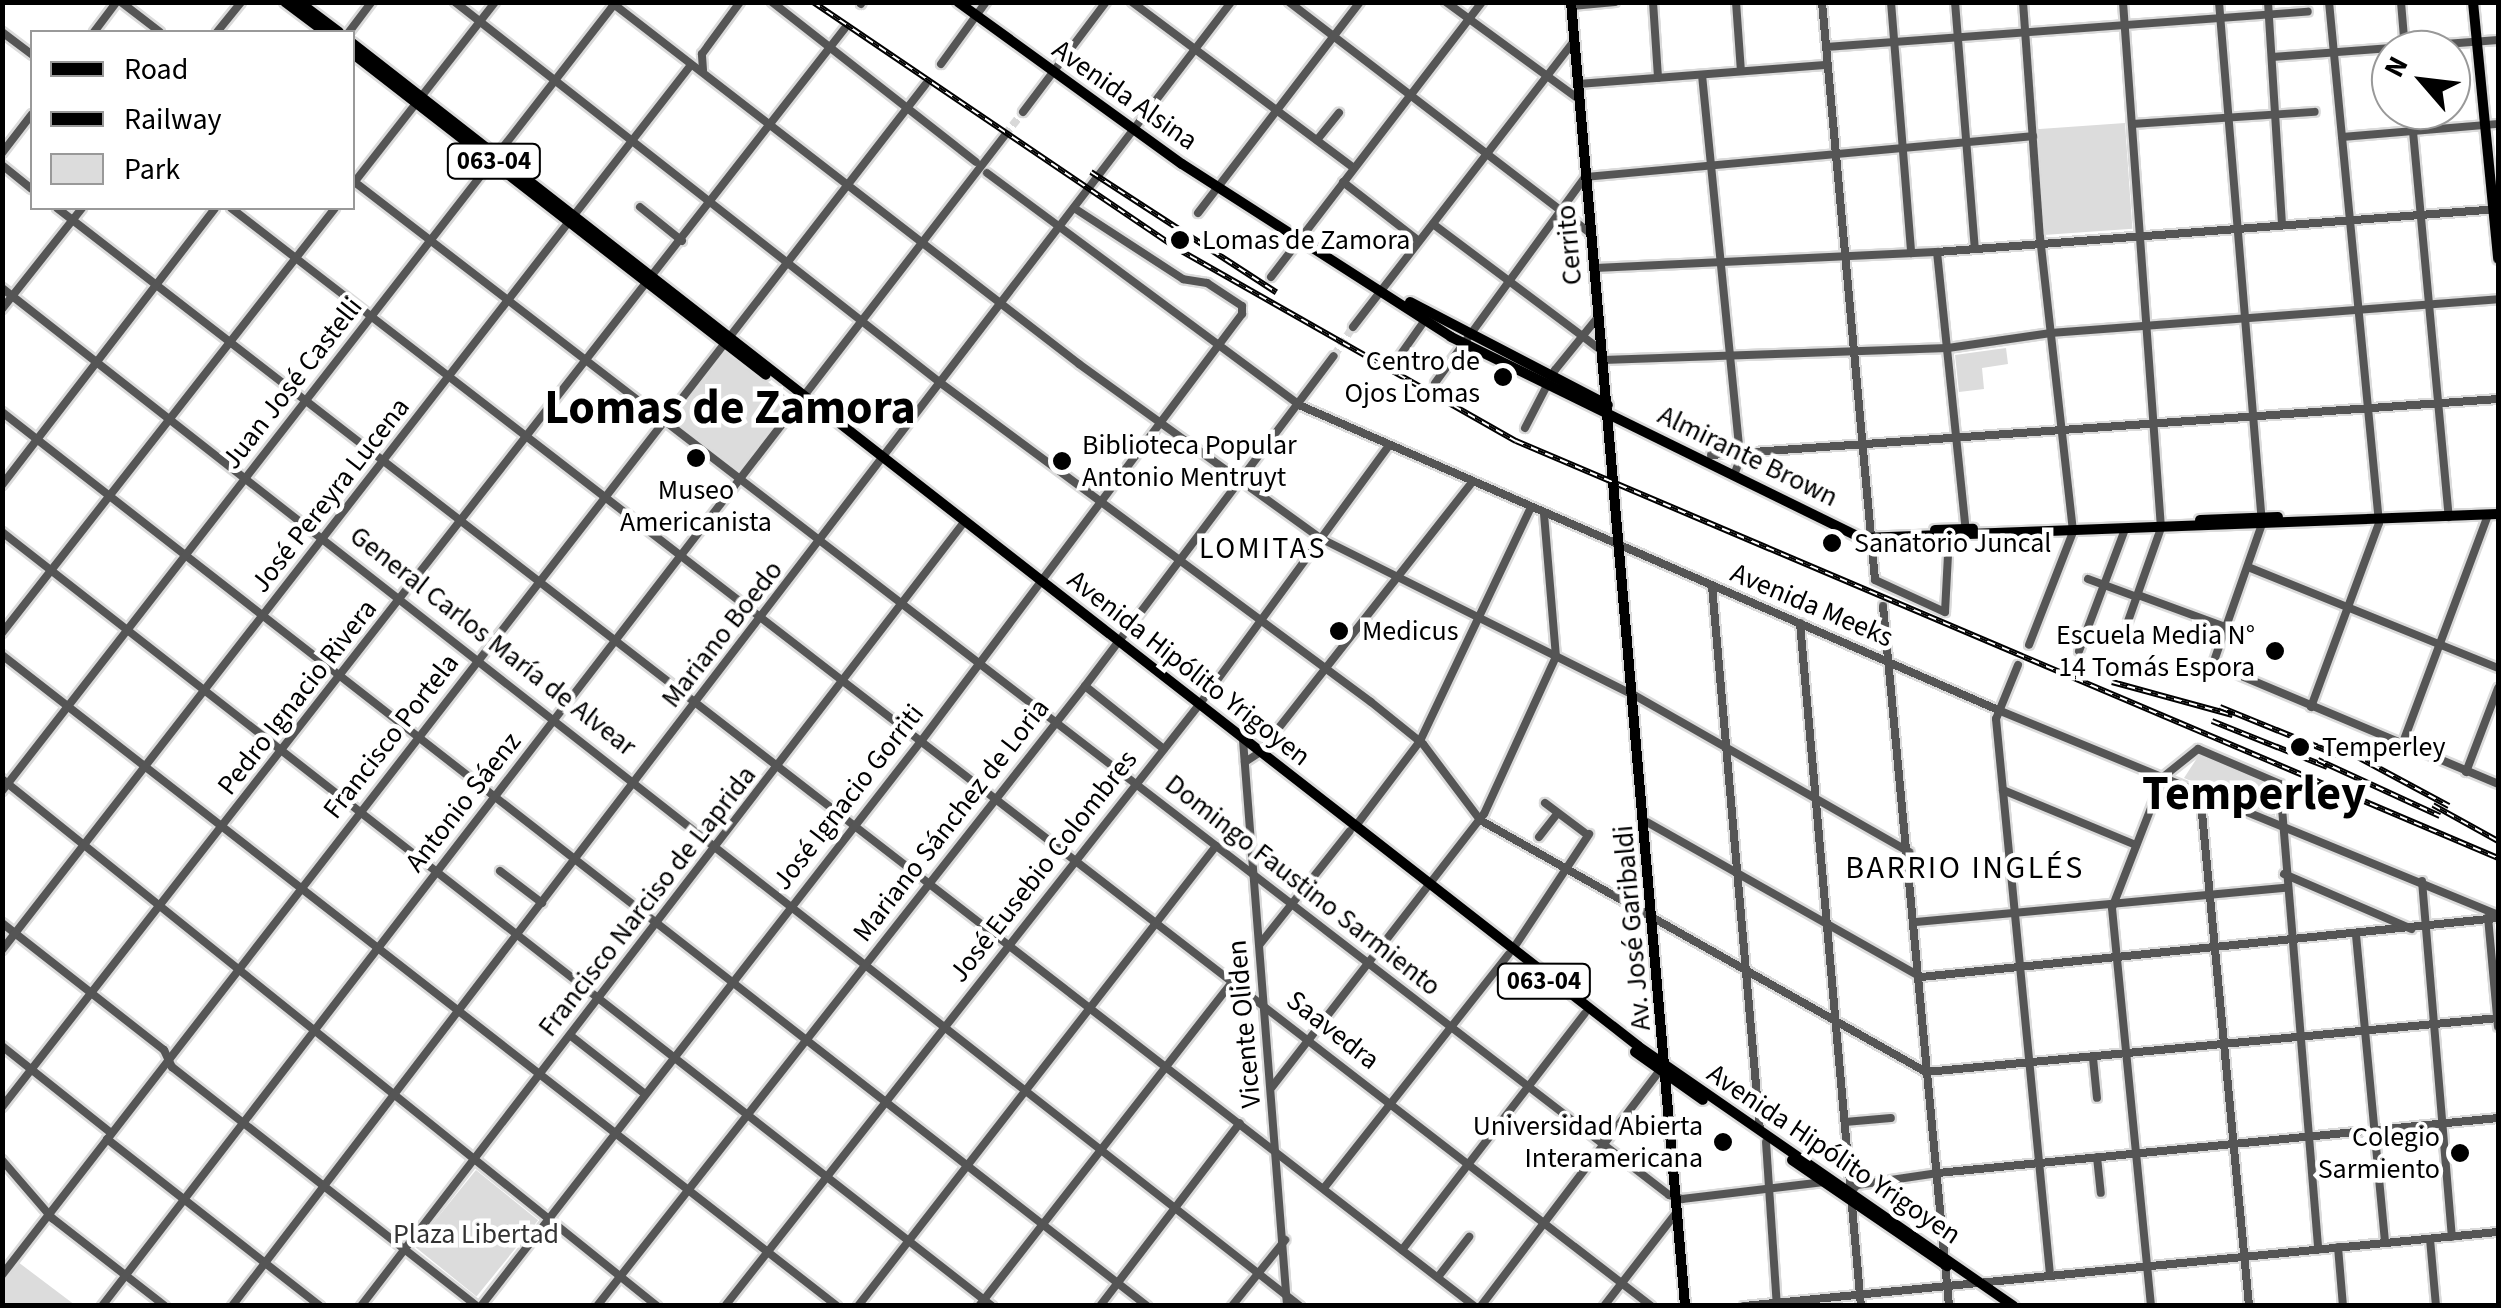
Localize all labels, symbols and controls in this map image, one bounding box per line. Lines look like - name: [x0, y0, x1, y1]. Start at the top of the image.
- legend: [30, 30, 355, 210]
- north arrow: [2371, 30, 2471, 130]
- street label: Avenida Alsina: [1046, 33, 1204, 157]
- text: Road: [124, 48, 188, 91]
- text: N: [2374, 49, 2418, 84]
- text: Railway: [124, 98, 222, 141]
- road number: 063-04: [446, 141, 542, 181]
- text: Park: [124, 148, 180, 191]
- street label: Cerrito: [1549, 203, 1589, 287]
- place label: Lomas de Zamora: [1202, 223, 1410, 257]
- marker: Lomas de Zamora: [1167, 227, 1193, 253]
- street label: Juan José Castelli: [214, 290, 370, 476]
- place label: Centro de Ojos Lomas: [1345, 344, 1480, 410]
- marker: Centro de Ojos Lomas: [1490, 364, 1516, 390]
- district label: Lomas de Zamora: [544, 380, 916, 438]
- street label: José Pereyra Lucena: [243, 391, 417, 599]
- street label: Almirante Brown: [1653, 398, 1843, 514]
- place label: Biblioteca Popular Antonio Mentruyt: [1082, 428, 1297, 494]
- marker: Museo Americanista: [685, 447, 707, 469]
- marker: Biblioteca Popular Antonio Mentruyt: [1051, 450, 1073, 472]
- place label: Museo Americanista: [620, 473, 772, 539]
- street label: General Carlos María de Alvear: [343, 519, 643, 763]
- place label: Sanatorio Juncal: [1854, 526, 2051, 560]
- marker: Sanatorio Juncal: [1819, 530, 1845, 556]
- district label: LOMITAS: [1199, 531, 1327, 567]
- street label: Mariano Boedo: [654, 554, 790, 714]
- street label: Avenida Meeks: [1726, 556, 1898, 654]
- street label: Avenida Hipólito Yrigoyen: [1061, 563, 1317, 773]
- street label: Pedro Ignacio Rivera: [210, 592, 384, 802]
- place label: Medicus: [1362, 614, 1458, 648]
- marker: Medicus: [1326, 618, 1352, 644]
- place label: Escuela Media N° 14 Tomás Espora: [2056, 618, 2255, 684]
- marker: Escuela Media N° 14 Tomás Espora: [2264, 640, 2286, 662]
- street label: Francisco Portela: [316, 647, 466, 825]
- street label: Mariano Sánchez de Loria: [846, 692, 1056, 948]
- street label: José Ignacio Gorriti: [765, 698, 931, 896]
- street label: Antonio Sáenz: [398, 725, 528, 879]
- place label: Temperley: [2322, 730, 2446, 764]
- marker: Temperley: [2287, 734, 2313, 760]
- street label: José Eusebio Colombres: [942, 743, 1144, 989]
- street label: Francisco Narciso de Laprida: [531, 759, 763, 1043]
- district label: Temperley: [2142, 766, 2366, 824]
- street label: Domingo Faustino Sarmiento: [1158, 767, 1448, 1003]
- street label: Av. José Garibaldi: [1606, 824, 1658, 1032]
- district label: BARRIO INGLÉS: [1845, 849, 2085, 887]
- street label: Vicente Oliden: [1220, 939, 1268, 1109]
- road number: 063-04: [1496, 961, 1592, 1001]
- street label: Saavedra: [1280, 983, 1386, 1077]
- street label: Avenida Hipólito Yrigoyen: [1701, 1057, 1967, 1251]
- place label: Universidad Abierta Interamericana: [1473, 1109, 1703, 1175]
- place label: Colegio Sarmiento: [2318, 1120, 2440, 1186]
- marker: Universidad Abierta Interamericana: [1712, 1131, 1734, 1153]
- marker: Colegio Sarmiento: [2449, 1142, 2471, 1164]
- park label: Plaza Libertad: [393, 1217, 559, 1251]

